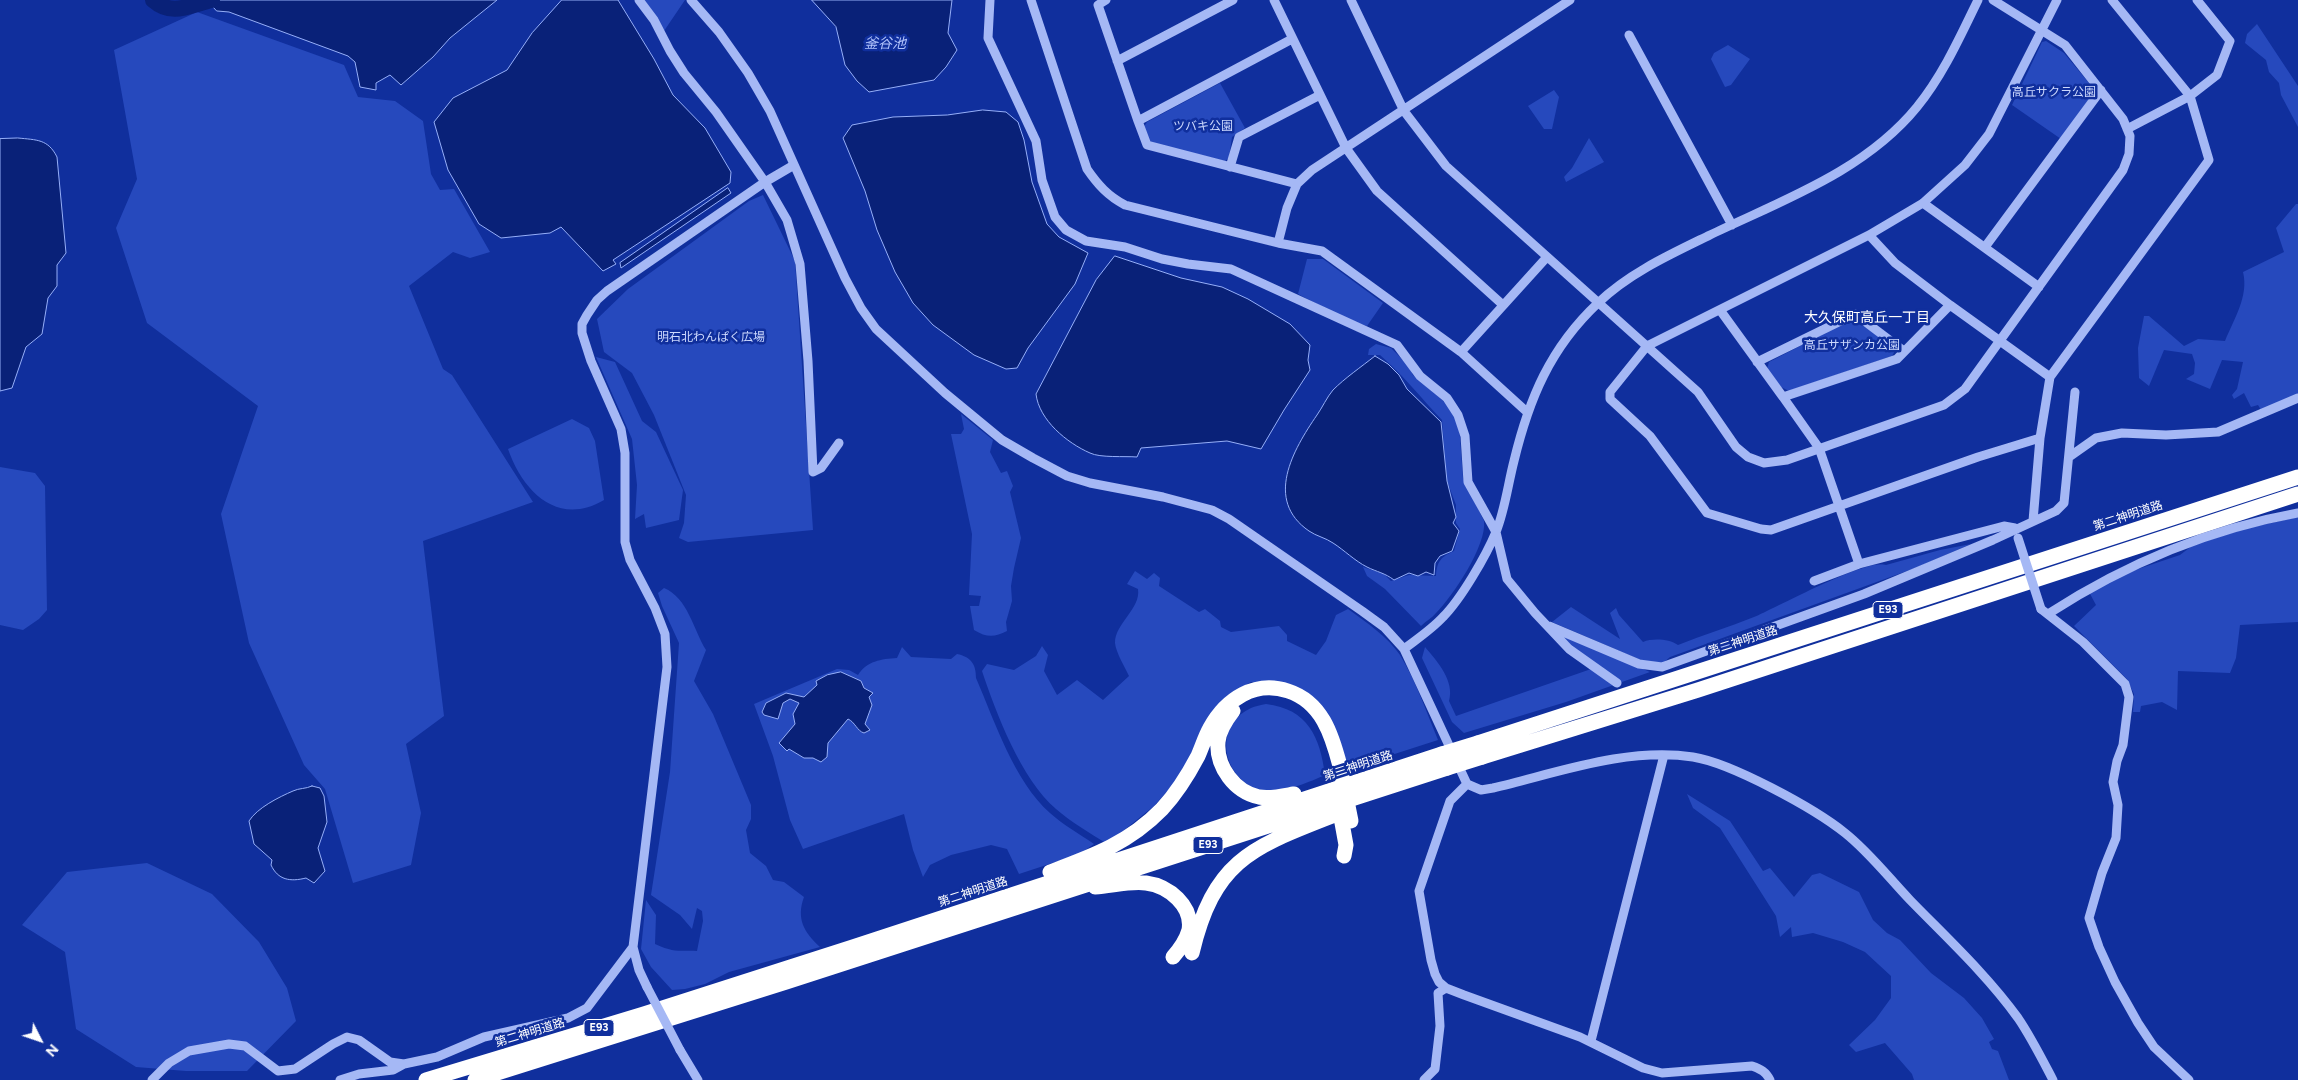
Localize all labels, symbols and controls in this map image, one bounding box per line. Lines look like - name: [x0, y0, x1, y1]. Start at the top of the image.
- water label: 釜谷池: [864, 36, 906, 52]
- park label: 高丘サクラ公園: [2012, 85, 2096, 99]
- park label: ツバキ公園: [1173, 119, 1233, 133]
- district label: 大久保町高丘一丁目: [1804, 310, 1930, 326]
- park label: 明石北わんぱく広場: [657, 330, 765, 344]
- park label: 高丘サザンカ公園: [1804, 338, 1900, 352]
- street label: 第二神明道路: [2092, 498, 2164, 534]
- road number: E93: [1873, 602, 1903, 618]
- street label: 第二神明道路: [1707, 623, 1779, 659]
- street label: 第二神明道路: [1322, 748, 1394, 784]
- road number: E93: [1193, 836, 1223, 854]
- street label: 第二神明道路: [937, 874, 1009, 910]
- north arrow: [15, 1015, 65, 1065]
- street label: 第二神明道路: [493, 1016, 567, 1050]
- road number: E93: [584, 1020, 614, 1036]
- text: N: [42, 1041, 62, 1060]

